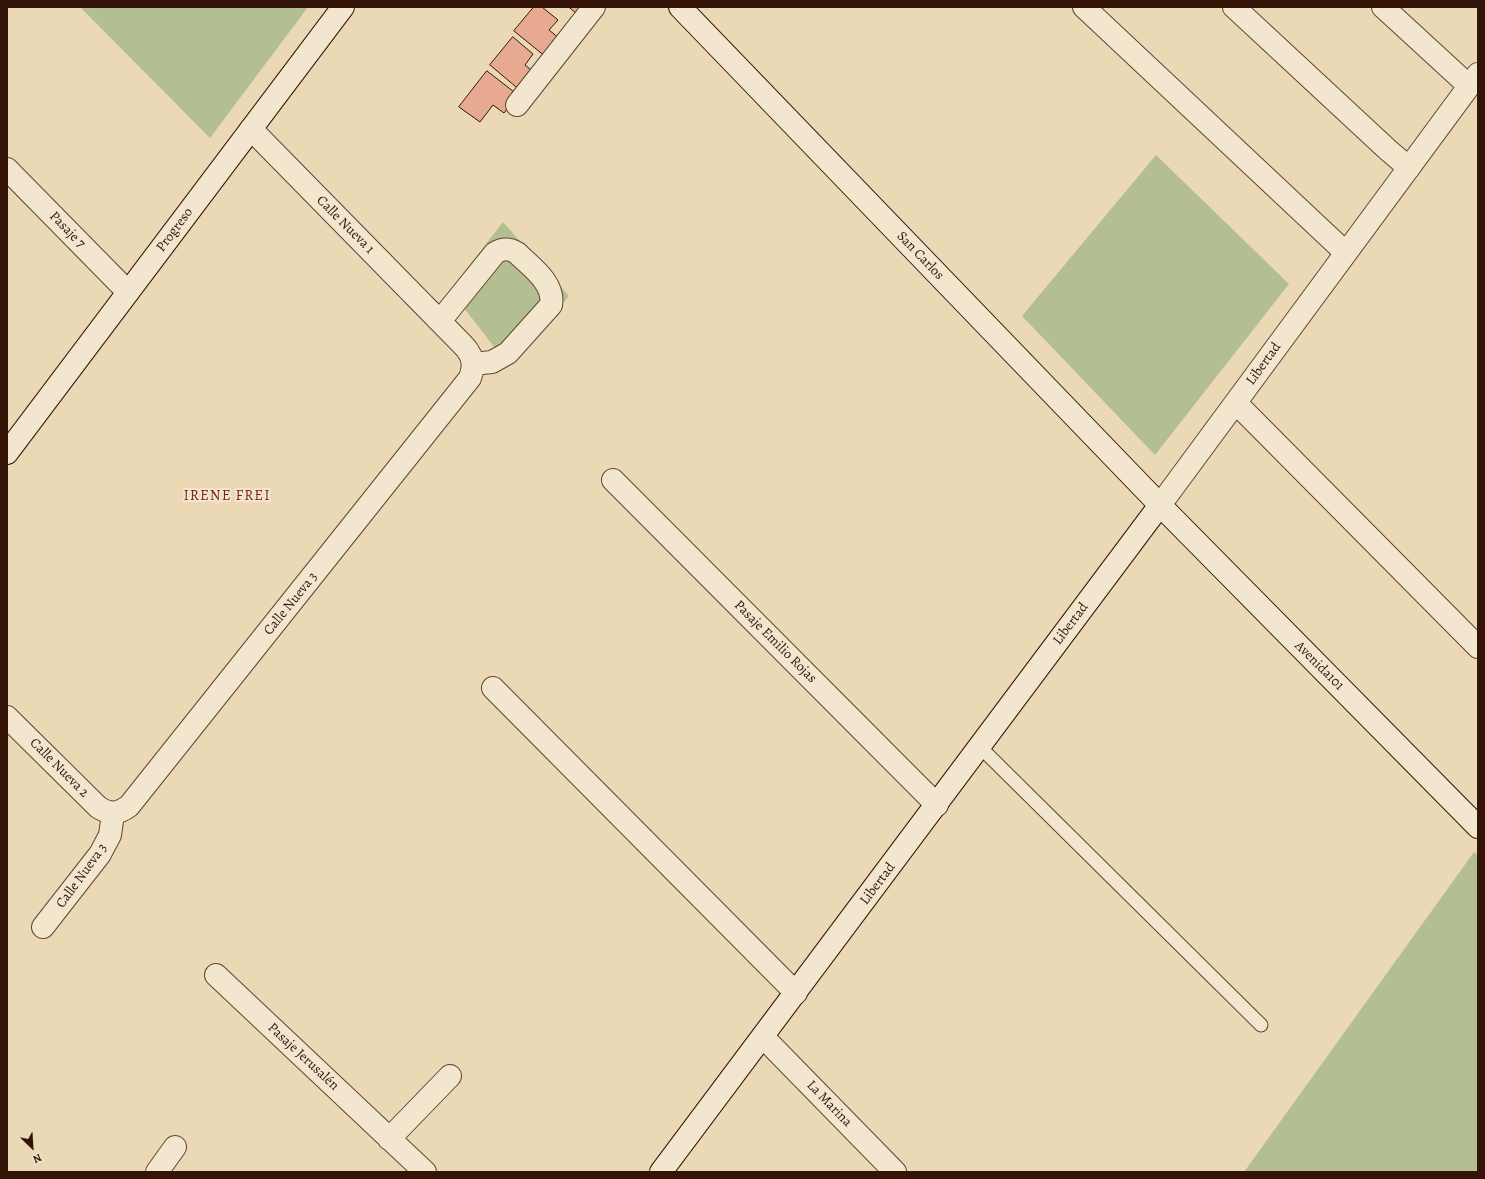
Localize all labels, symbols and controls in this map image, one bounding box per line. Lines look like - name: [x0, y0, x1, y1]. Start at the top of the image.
- street label: Calle Nueva 1: [312, 192, 378, 258]
- street label: Progreso: [153, 205, 197, 255]
- street label: Pasaje 7: [45, 208, 89, 252]
- street label: San Carlos: [893, 228, 947, 284]
- street label: Libertad: [1243, 339, 1285, 389]
- district label: IRENE FREI: [183, 487, 271, 505]
- street label: Calle Nueva 3: [260, 569, 322, 639]
- street label: Pasaje Emilio Rojas: [730, 597, 820, 687]
- street label: Libertad: [1050, 600, 1092, 648]
- street label: Avenida101: [1291, 638, 1347, 694]
- street label: Calle Nueva 2: [26, 735, 92, 801]
- street label: Calle Nueva 3: [53, 840, 111, 912]
- street label: Libertad: [857, 860, 899, 908]
- street label: Pasaje Jerusalén: [264, 1020, 342, 1094]
- street label: La Marina: [803, 1077, 855, 1131]
- north arrow: [12, 1127, 52, 1167]
- text: N: [30, 1150, 44, 1167]

